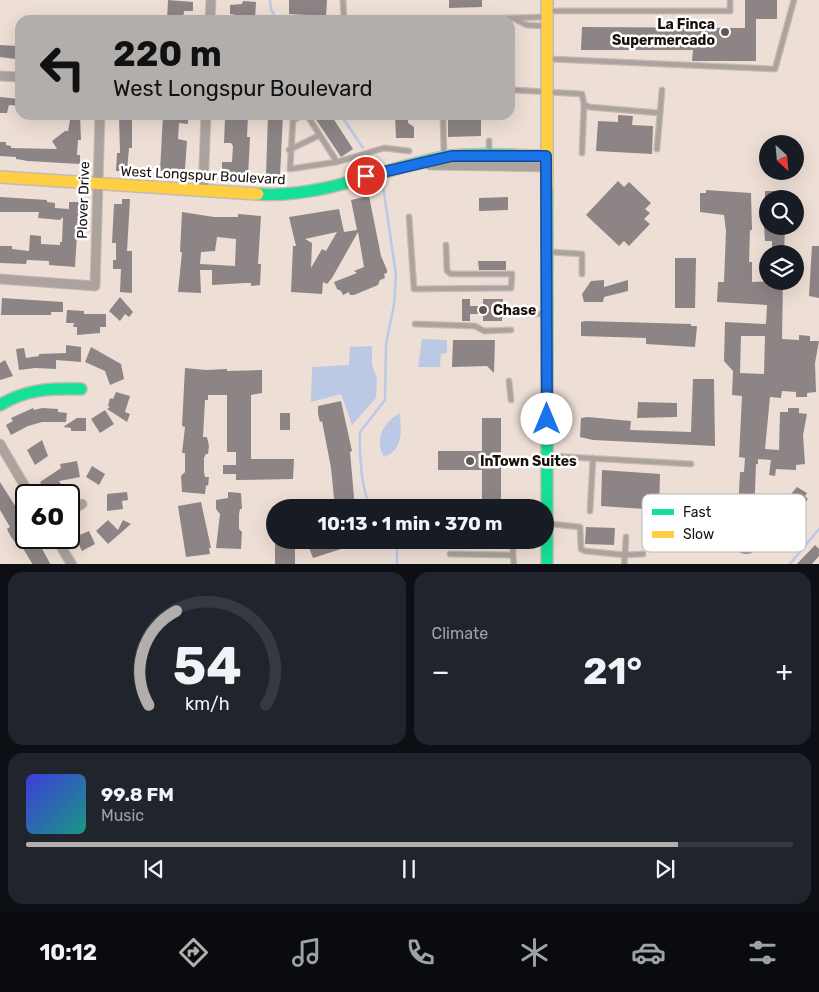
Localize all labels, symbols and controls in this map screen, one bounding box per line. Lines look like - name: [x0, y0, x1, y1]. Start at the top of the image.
- place label: La Finca Supermercado: [612, 16, 715, 49]
- marker: La Finca Supermercado: [719, 26, 731, 38]
- text: 220 m: [113, 33, 222, 75]
- icon: left: [30, 35, 95, 100]
- text: West Longspur Boulevard: [113, 75, 373, 102]
- north arrow: [759, 135, 804, 180]
- map controls: [759, 135, 804, 290]
- pin: [345, 155, 387, 197]
- street label: Plover Drive: [74, 161, 93, 239]
- icon: arrive: [352, 162, 380, 190]
- street label: West Longspur Boulevard: [120, 163, 286, 188]
- button: search: [759, 190, 804, 235]
- button: layers: [759, 245, 804, 290]
- place label: Chase: [493, 302, 536, 319]
- marker: Chase: [477, 304, 489, 316]
- position arrow: [520, 392, 572, 444]
- place label: InTown Suites: [480, 453, 577, 470]
- marker: InTown Suites: [464, 455, 476, 467]
- speed limit sign: 60: [15, 484, 80, 549]
- legend: [642, 494, 806, 552]
- text: Fast: [683, 504, 712, 521]
- text: 10:13 · 1 min · 370 m: [318, 512, 502, 535]
- text: Slow: [683, 526, 714, 543]
- text: Climate: [432, 624, 488, 643]
- text: 54: [172, 635, 241, 697]
- text: 21°: [583, 648, 642, 694]
- text: −: [432, 655, 450, 688]
- text: +: [776, 655, 793, 688]
- text: km/h: [184, 693, 229, 714]
- text: 99.8 FM: [101, 783, 174, 806]
- text: Music: [101, 806, 144, 825]
- icon: previous: [140, 855, 168, 883]
- icon: pause: [395, 855, 423, 883]
- icon: next: [651, 855, 679, 883]
- icon: directions: [176, 935, 211, 970]
- icon: music: [289, 935, 324, 970]
- icon: phone: [403, 935, 438, 970]
- icon: climate: [517, 935, 552, 970]
- icon: car: [631, 935, 666, 970]
- icon: filters: [745, 935, 780, 970]
- text: 10:12: [39, 939, 97, 966]

